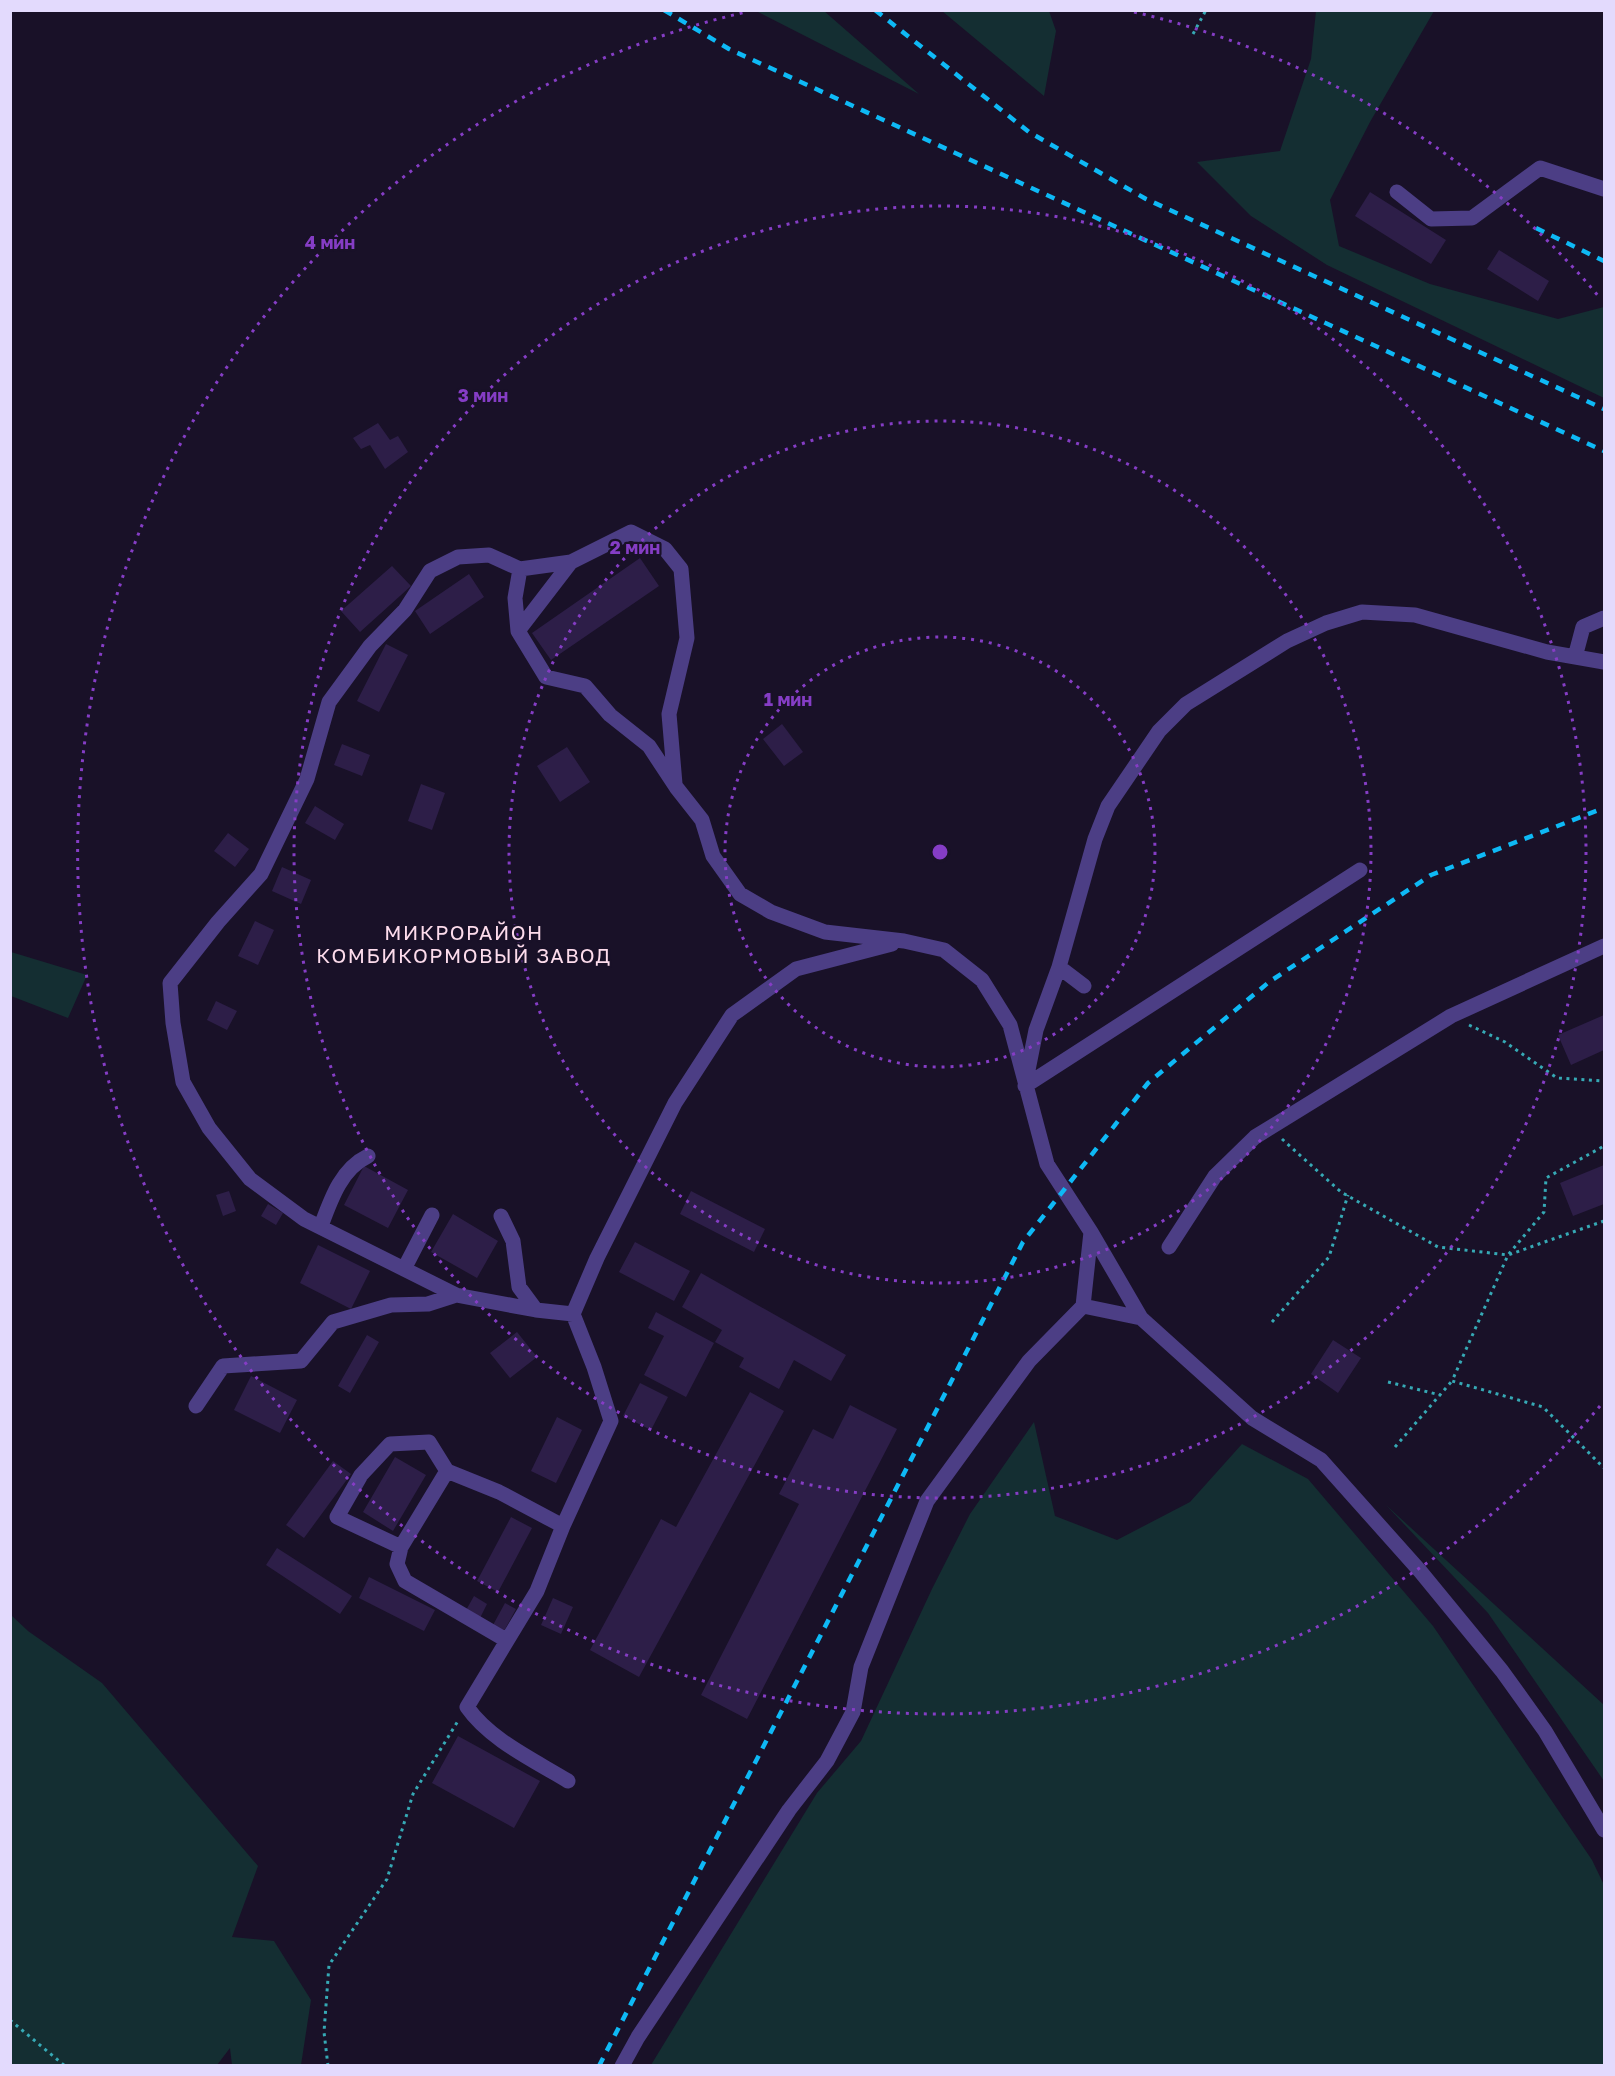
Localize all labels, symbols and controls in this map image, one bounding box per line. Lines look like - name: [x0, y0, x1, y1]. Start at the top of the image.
- text: 4 мин: [305, 231, 355, 253]
- text: 3 мин: [458, 384, 508, 406]
- text: 2 мин: [610, 536, 660, 558]
- text: 1 мин: [764, 688, 812, 710]
- centre of rings: [930, 842, 950, 862]
- district label: МИКРОРАЙОН КОМБИКОРМОВЫЙ ЗАВОД: [316, 920, 612, 967]

